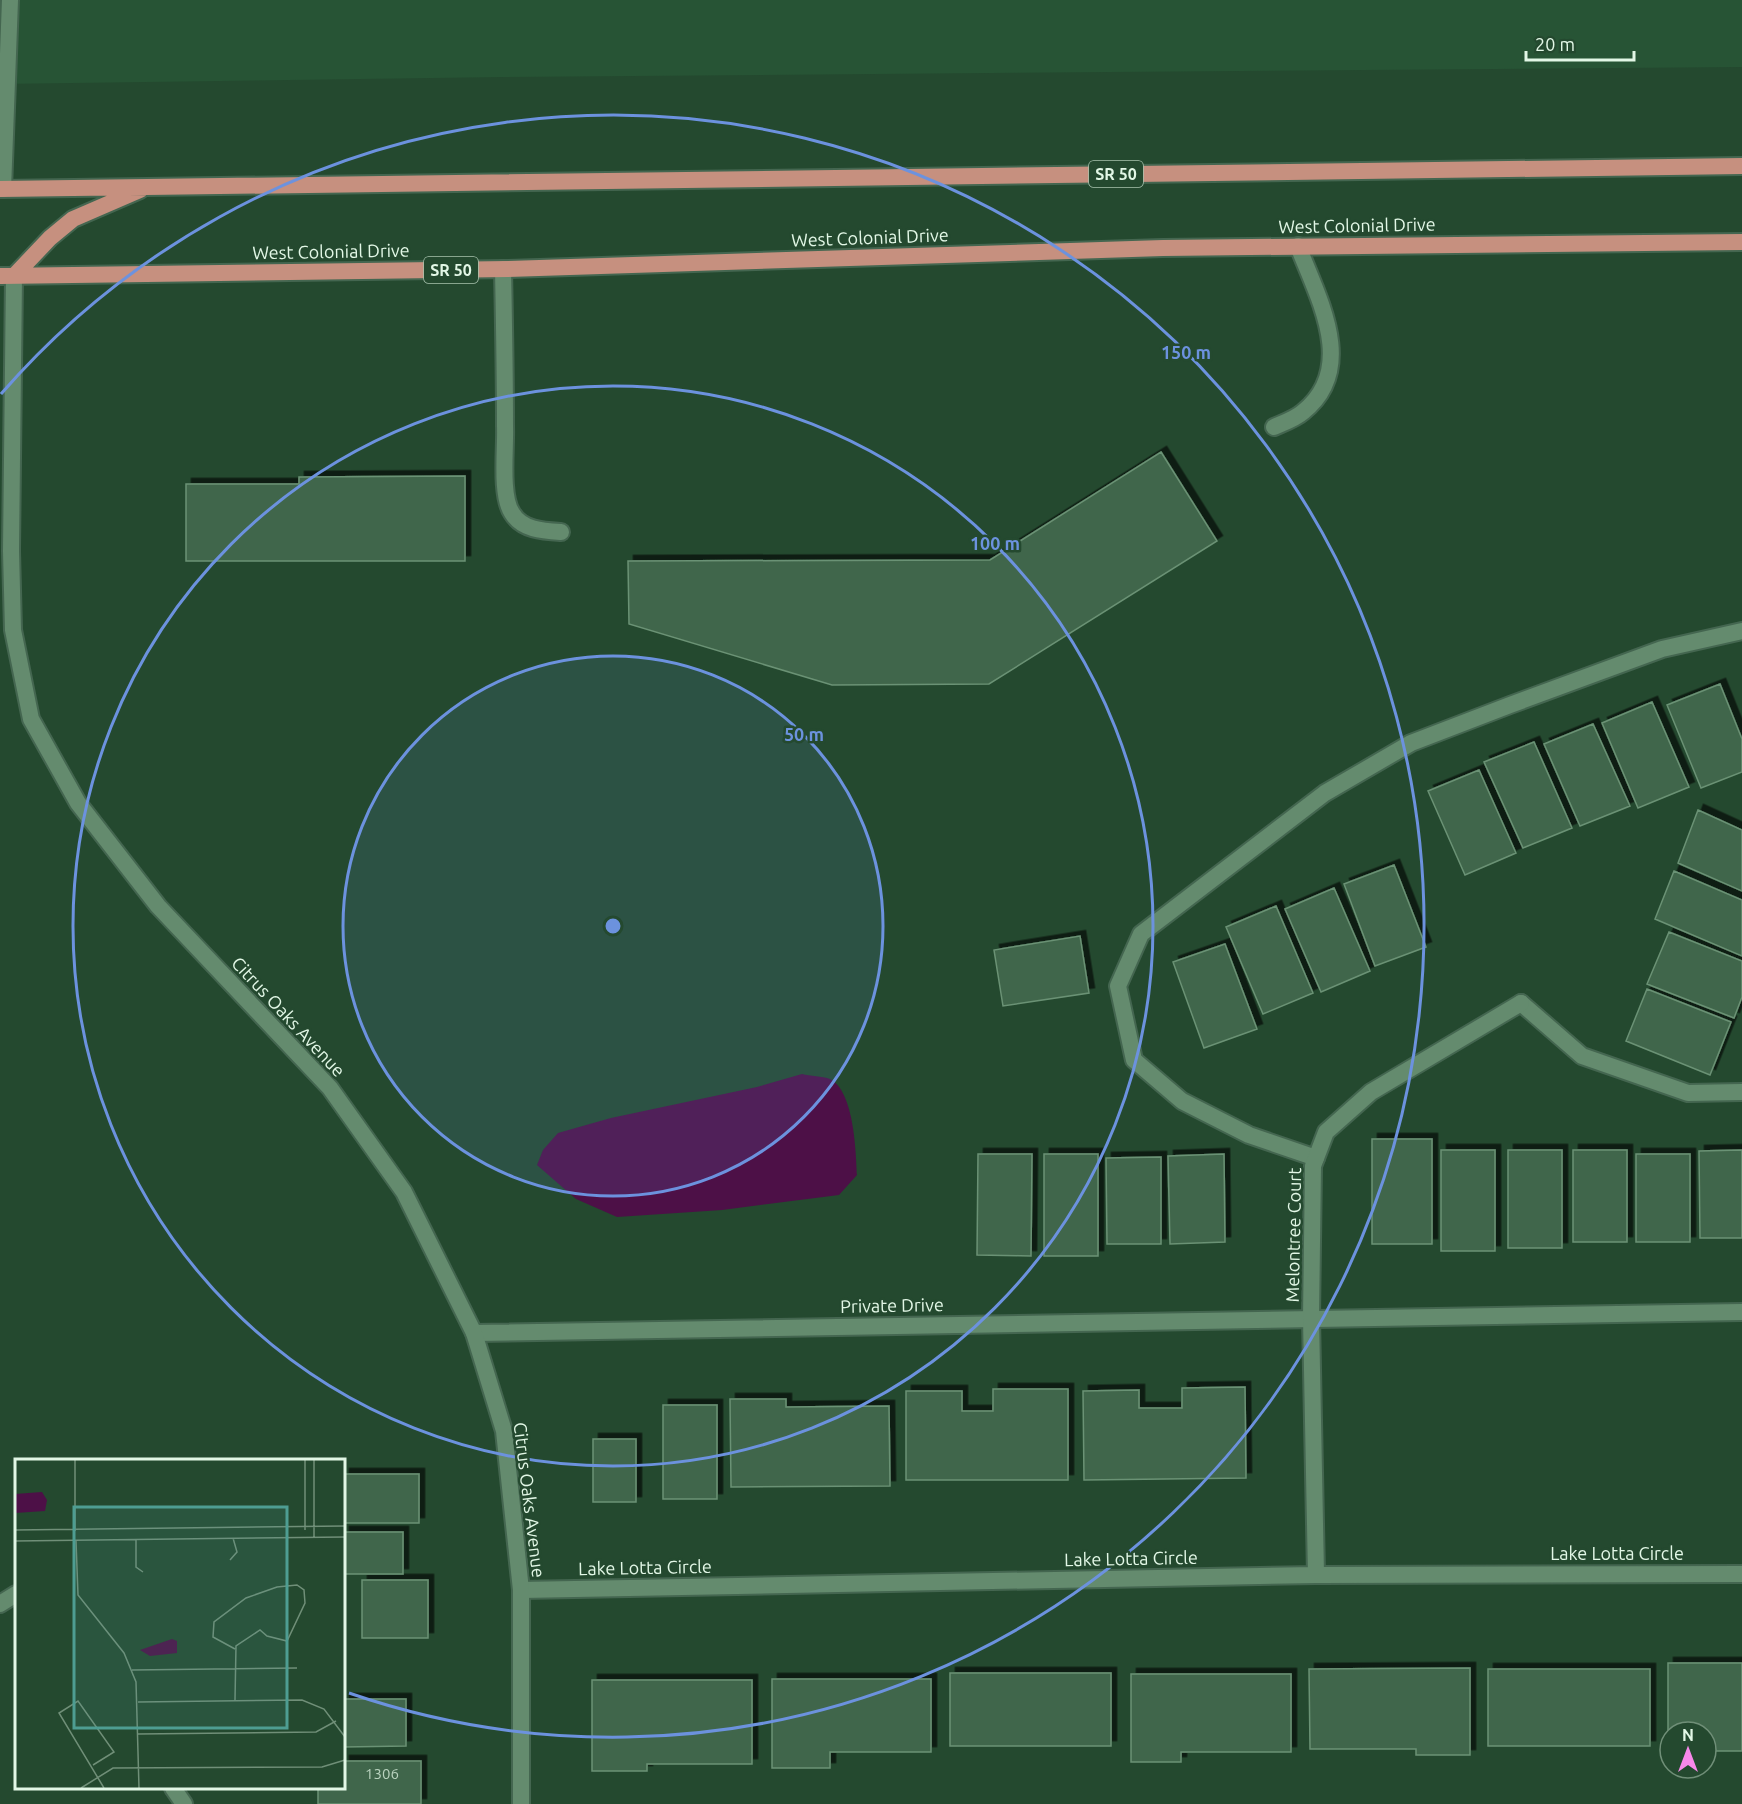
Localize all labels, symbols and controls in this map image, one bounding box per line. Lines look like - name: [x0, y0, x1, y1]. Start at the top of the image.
- scale bar: [1526, 24, 1634, 62]
- text: 20 m: [1535, 34, 1575, 54]
- road number: SR 50: [1089, 161, 1143, 187]
- street label: West Colonial Drive: [1278, 214, 1436, 236]
- street label: West Colonial Drive: [791, 224, 949, 250]
- street label: West Colonial Drive: [252, 240, 410, 262]
- road number: SR 50: [424, 257, 478, 283]
- text: 150 m: [1161, 342, 1211, 362]
- text: 100 m: [970, 533, 1020, 553]
- text: 50 m: [784, 724, 824, 744]
- centre of rings: [603, 916, 623, 936]
- street label: Citrus Oaks Avenue: [228, 952, 349, 1080]
- street label: Melontree Court: [1282, 1167, 1304, 1302]
- street label: Private Drive: [840, 1294, 944, 1316]
- street label: Citrus Oaks Avenue: [511, 1421, 549, 1579]
- inset map: [15, 1459, 345, 1789]
- street label: Lake Lotta Circle: [1550, 1543, 1684, 1563]
- street label: Lake Lotta Circle: [1064, 1547, 1198, 1569]
- street label: Lake Lotta Circle: [578, 1556, 712, 1578]
- north arrow: [1658, 1720, 1718, 1780]
- text: N: [1682, 1726, 1694, 1744]
- house number: 1306: [365, 1765, 399, 1782]

